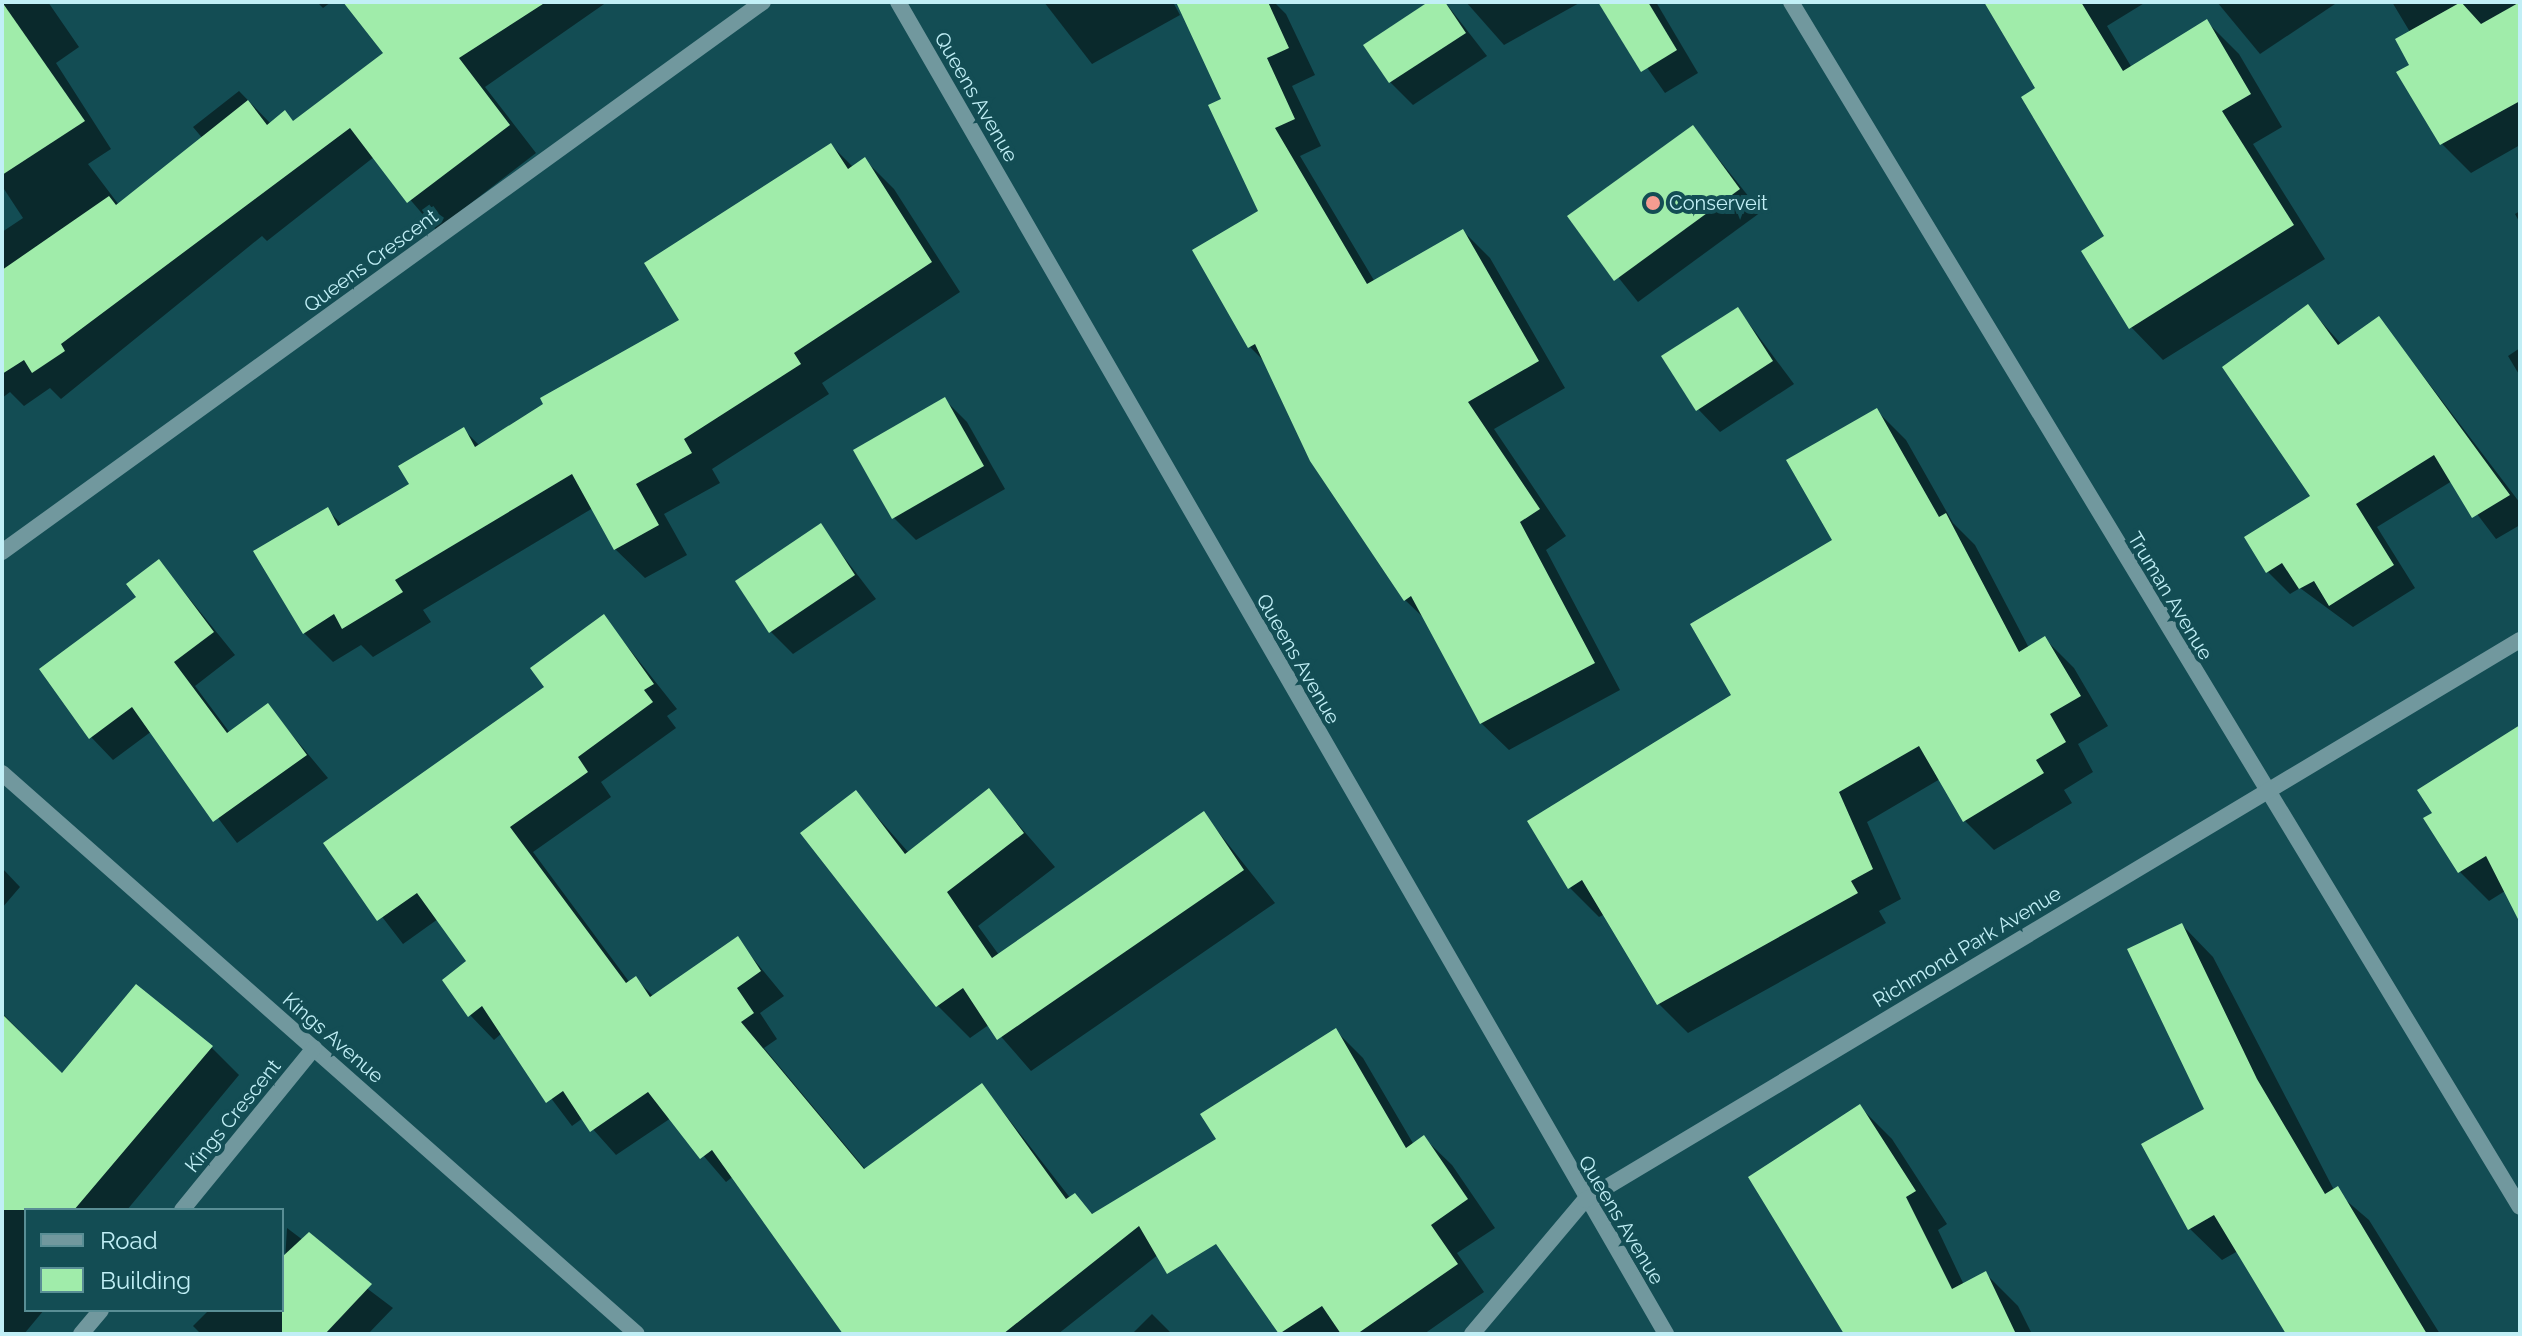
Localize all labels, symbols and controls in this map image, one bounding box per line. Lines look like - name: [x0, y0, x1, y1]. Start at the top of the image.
- street label: Queens Avenue: [929, 27, 1023, 167]
- place label: Conserveit: [1669, 191, 1768, 215]
- marker: Conserveit: [1644, 194, 1662, 212]
- street label: Queens Crescent: [299, 204, 443, 318]
- street label: Truman Avenue: [2122, 527, 2218, 665]
- street label: Queens Avenue: [1251, 589, 1345, 729]
- street label: Richmond Park Avenue: [1868, 881, 2066, 1013]
- street label: Kings Avenue: [278, 988, 388, 1088]
- street label: Kings Crescent: [180, 1055, 286, 1177]
- street label: Queens Avenue: [1573, 1151, 1669, 1289]
- legend: [24, 1208, 284, 1312]
- text: Road: [100, 1226, 158, 1255]
- text: Building: [100, 1266, 191, 1295]

